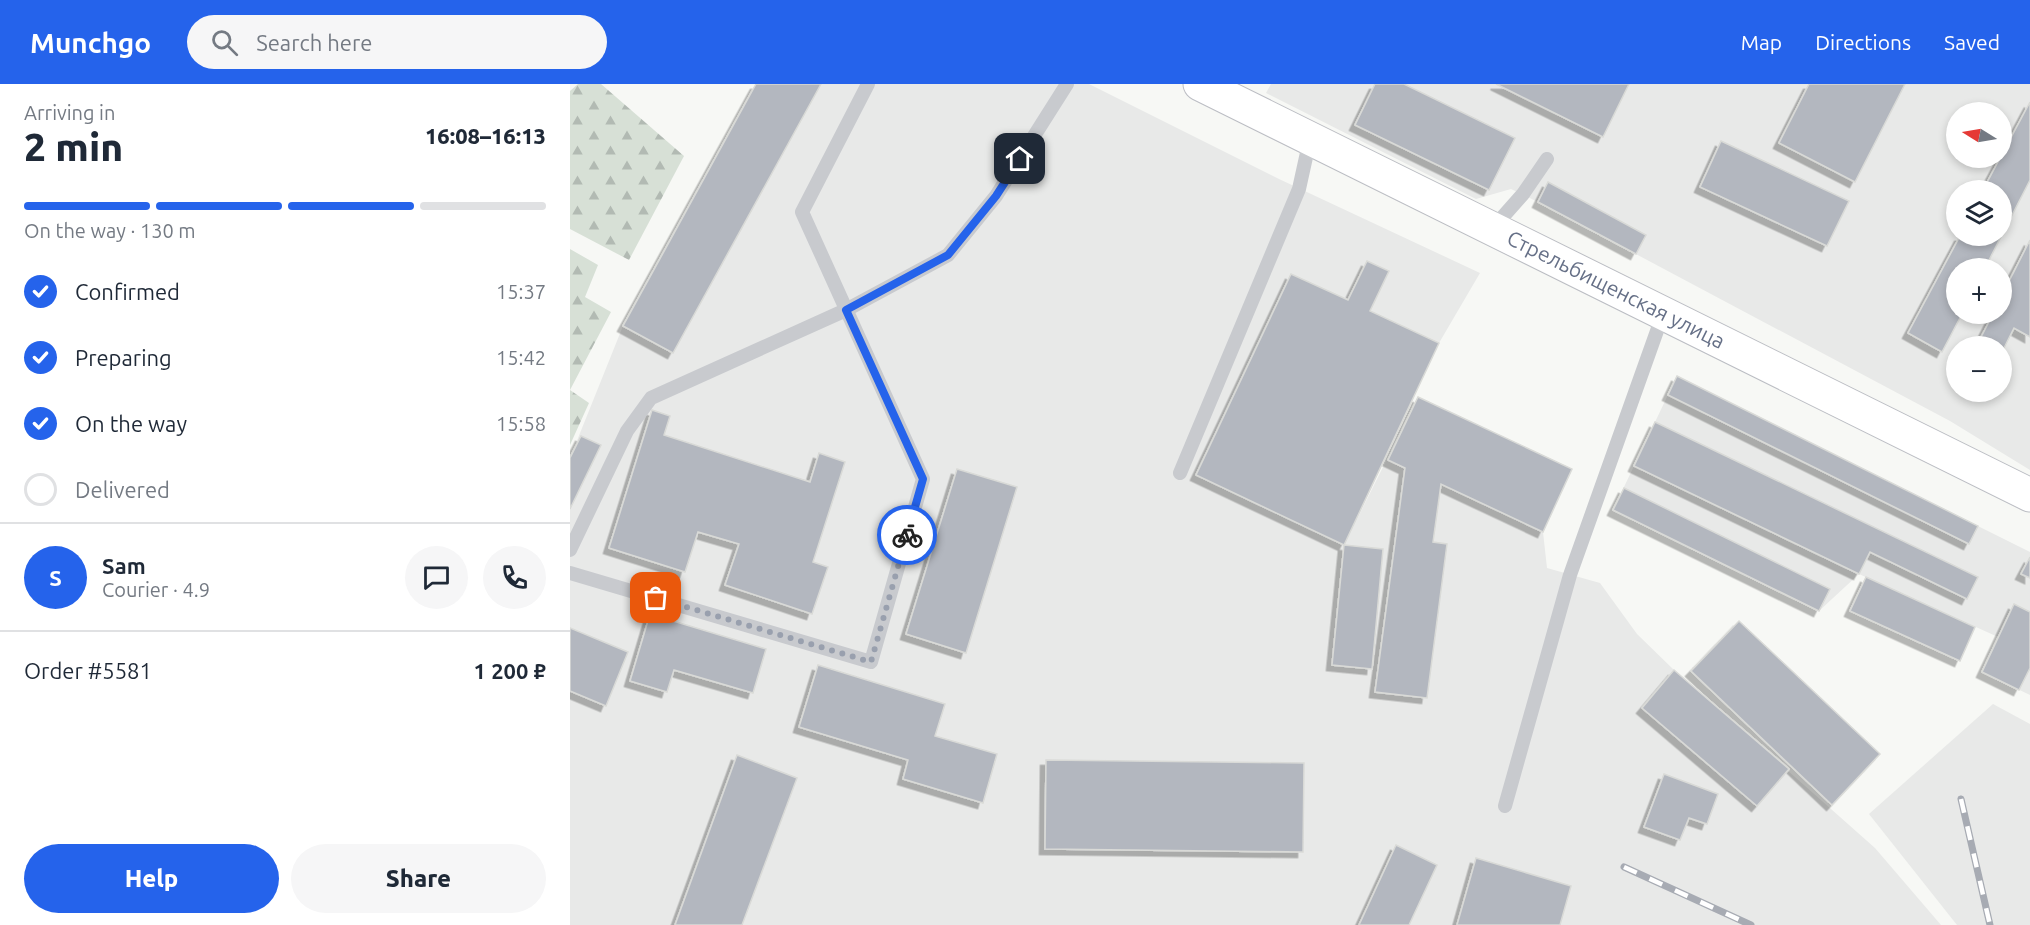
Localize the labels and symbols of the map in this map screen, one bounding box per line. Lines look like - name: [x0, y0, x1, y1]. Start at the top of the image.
- north arrow: [1946, 102, 2012, 168]
- pin: [994, 133, 1045, 184]
- street label: Стрельбищенская улица: [1504, 225, 1729, 353]
- courier: [877, 505, 937, 565]
- pin: [630, 572, 681, 623]

